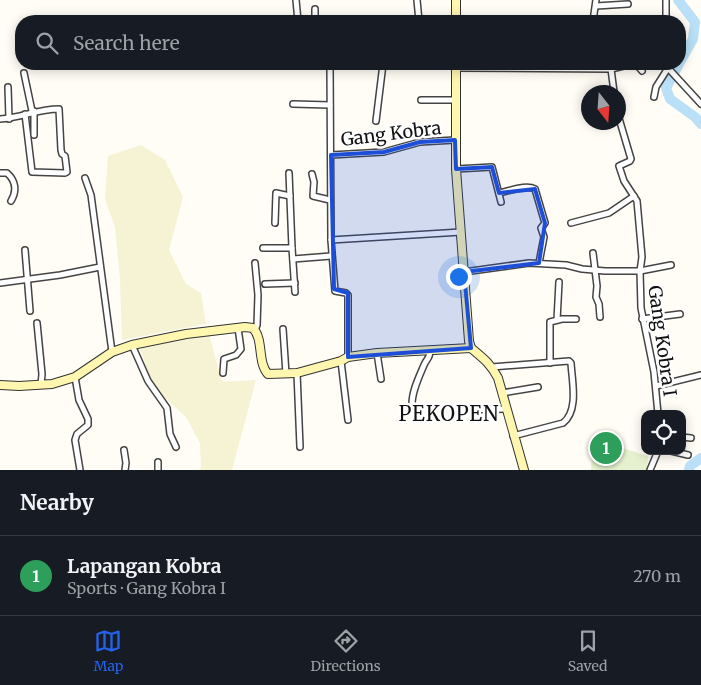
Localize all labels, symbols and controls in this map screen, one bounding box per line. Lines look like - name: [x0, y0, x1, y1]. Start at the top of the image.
- search box: [15, 15, 686, 70]
- icon: search: [33, 29, 61, 57]
- text: Search here: [73, 31, 180, 55]
- north arrow: [581, 85, 626, 130]
- street label: Gang Kobra: [339, 116, 443, 151]
- your location: [446, 264, 472, 290]
- street label: Gang Kobra I: [643, 284, 682, 398]
- district label: PEKOPEN: [399, 401, 499, 426]
- map controls: [641, 410, 686, 455]
- button: locate: [641, 410, 686, 455]
- pin: 1: [590, 429, 622, 467]
- text: Nearby: [20, 489, 94, 516]
- text: Lapangan Kobra: [67, 554, 221, 578]
- text: 1: [32, 566, 40, 586]
- text: 270 m: [633, 566, 681, 586]
- text: Sports · Gang Kobra I: [67, 578, 226, 598]
- tab: Map: [94, 627, 123, 675]
- tab: Directions: [311, 627, 381, 675]
- tab: Saved: [568, 627, 607, 675]

